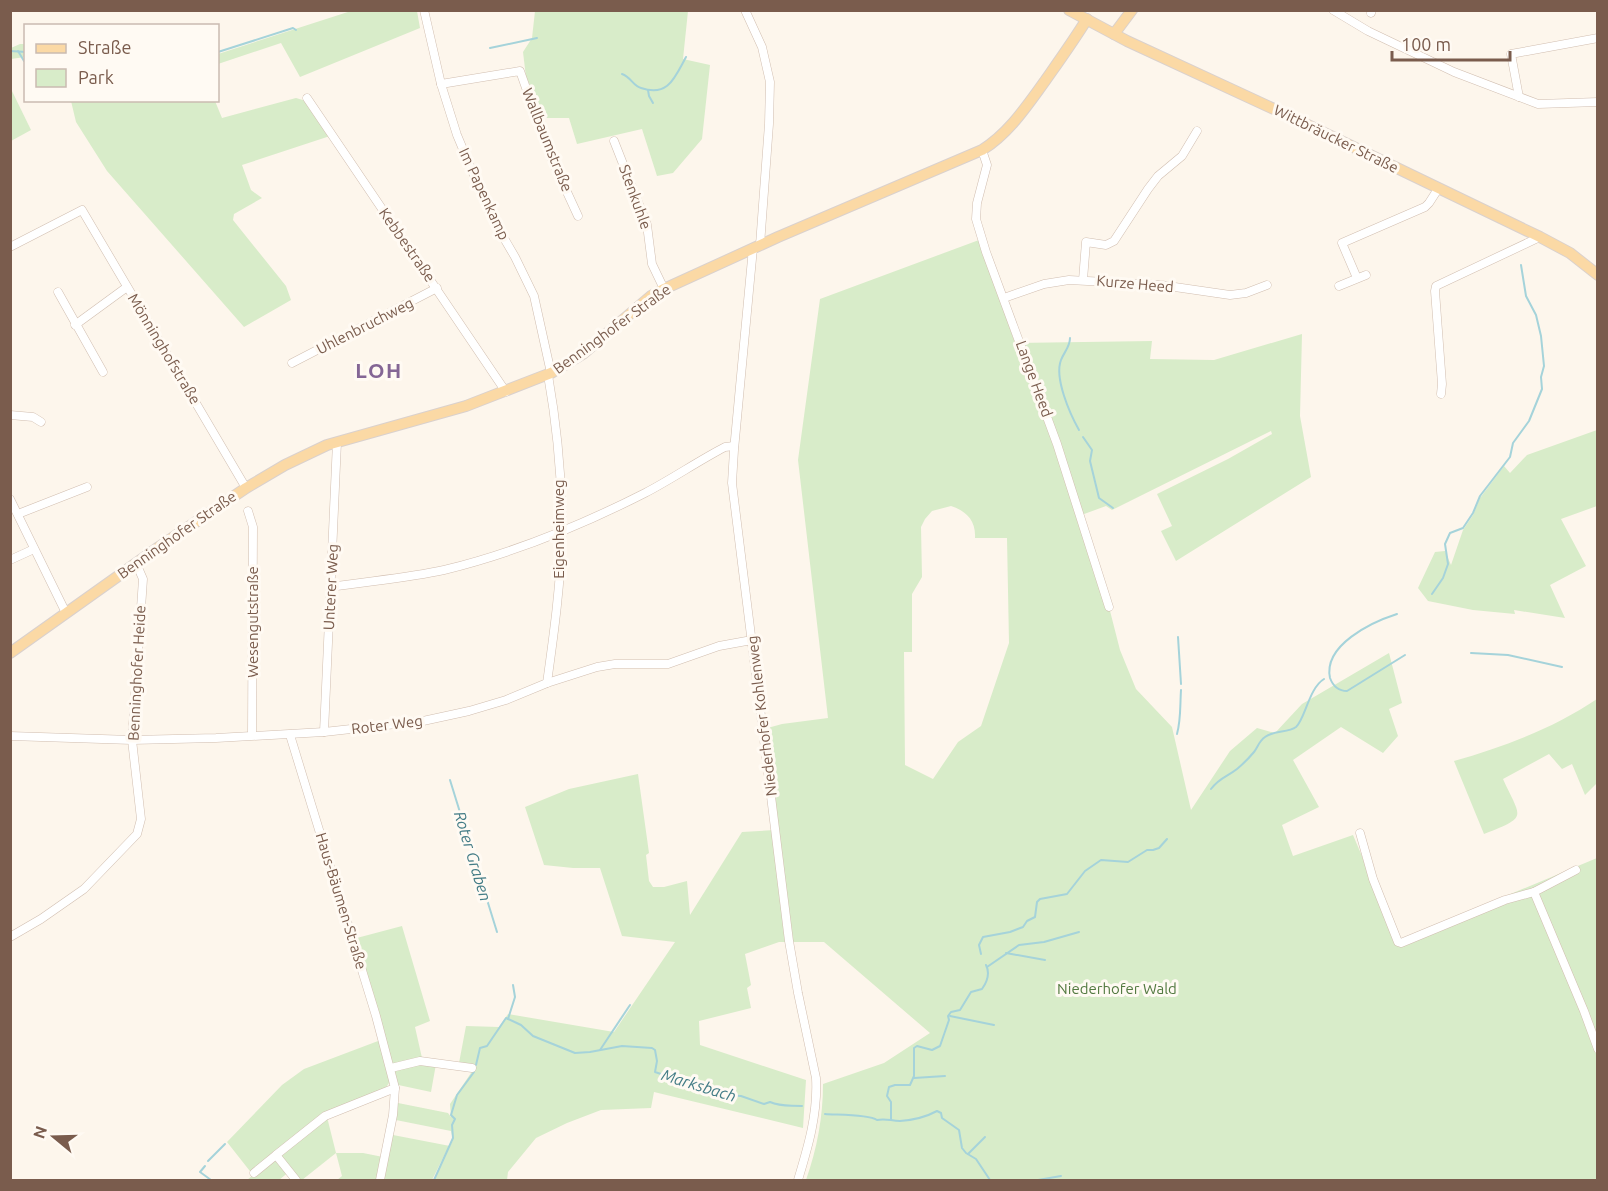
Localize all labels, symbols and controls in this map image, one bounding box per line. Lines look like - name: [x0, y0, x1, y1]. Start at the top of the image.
- legend: [24, 24, 219, 102]
- scale bar: [1392, 24, 1510, 62]
- text: 100 m: [1401, 34, 1451, 54]
- text: Straße: [78, 37, 131, 57]
- text: Park: [78, 67, 114, 87]
- street label: Wallbaumstraße: [519, 86, 576, 194]
- street label: Wittbräucker Straße: [1271, 101, 1401, 176]
- street label: Im Papenkamp: [456, 145, 513, 242]
- street label: Stenkuhle: [616, 162, 655, 231]
- street label: Kebbestraße: [376, 205, 439, 285]
- street label: Kurze Heed: [1096, 272, 1174, 295]
- street label: Benninghofer Straße: [550, 280, 674, 377]
- street label: Mönninghofstraße: [125, 290, 204, 407]
- street label: Uhlenbruchweg: [313, 294, 416, 357]
- street label: Lange Heed: [1013, 338, 1056, 419]
- district label: LOH: [355, 358, 403, 382]
- street label: Eigenheimweg: [550, 479, 567, 579]
- street label: Benninghofer Straße: [114, 487, 239, 582]
- street label: Unterer Weg: [320, 543, 341, 631]
- street label: Wesengutstraße: [244, 566, 261, 678]
- street label: Benninghofer Heide: [124, 605, 149, 741]
- street label: Niederhofer Kohlenweg: [743, 635, 780, 797]
- street label: Roter Weg: [350, 712, 424, 737]
- water label: Roter Graben: [451, 809, 495, 903]
- street label: Haus-Bäumen-Straße: [313, 830, 370, 971]
- park label: Niederhofer Wald: [1057, 980, 1177, 997]
- water label: Marksbach: [660, 1065, 738, 1105]
- north arrow: [24, 1107, 84, 1167]
- text: N: [29, 1124, 50, 1141]

